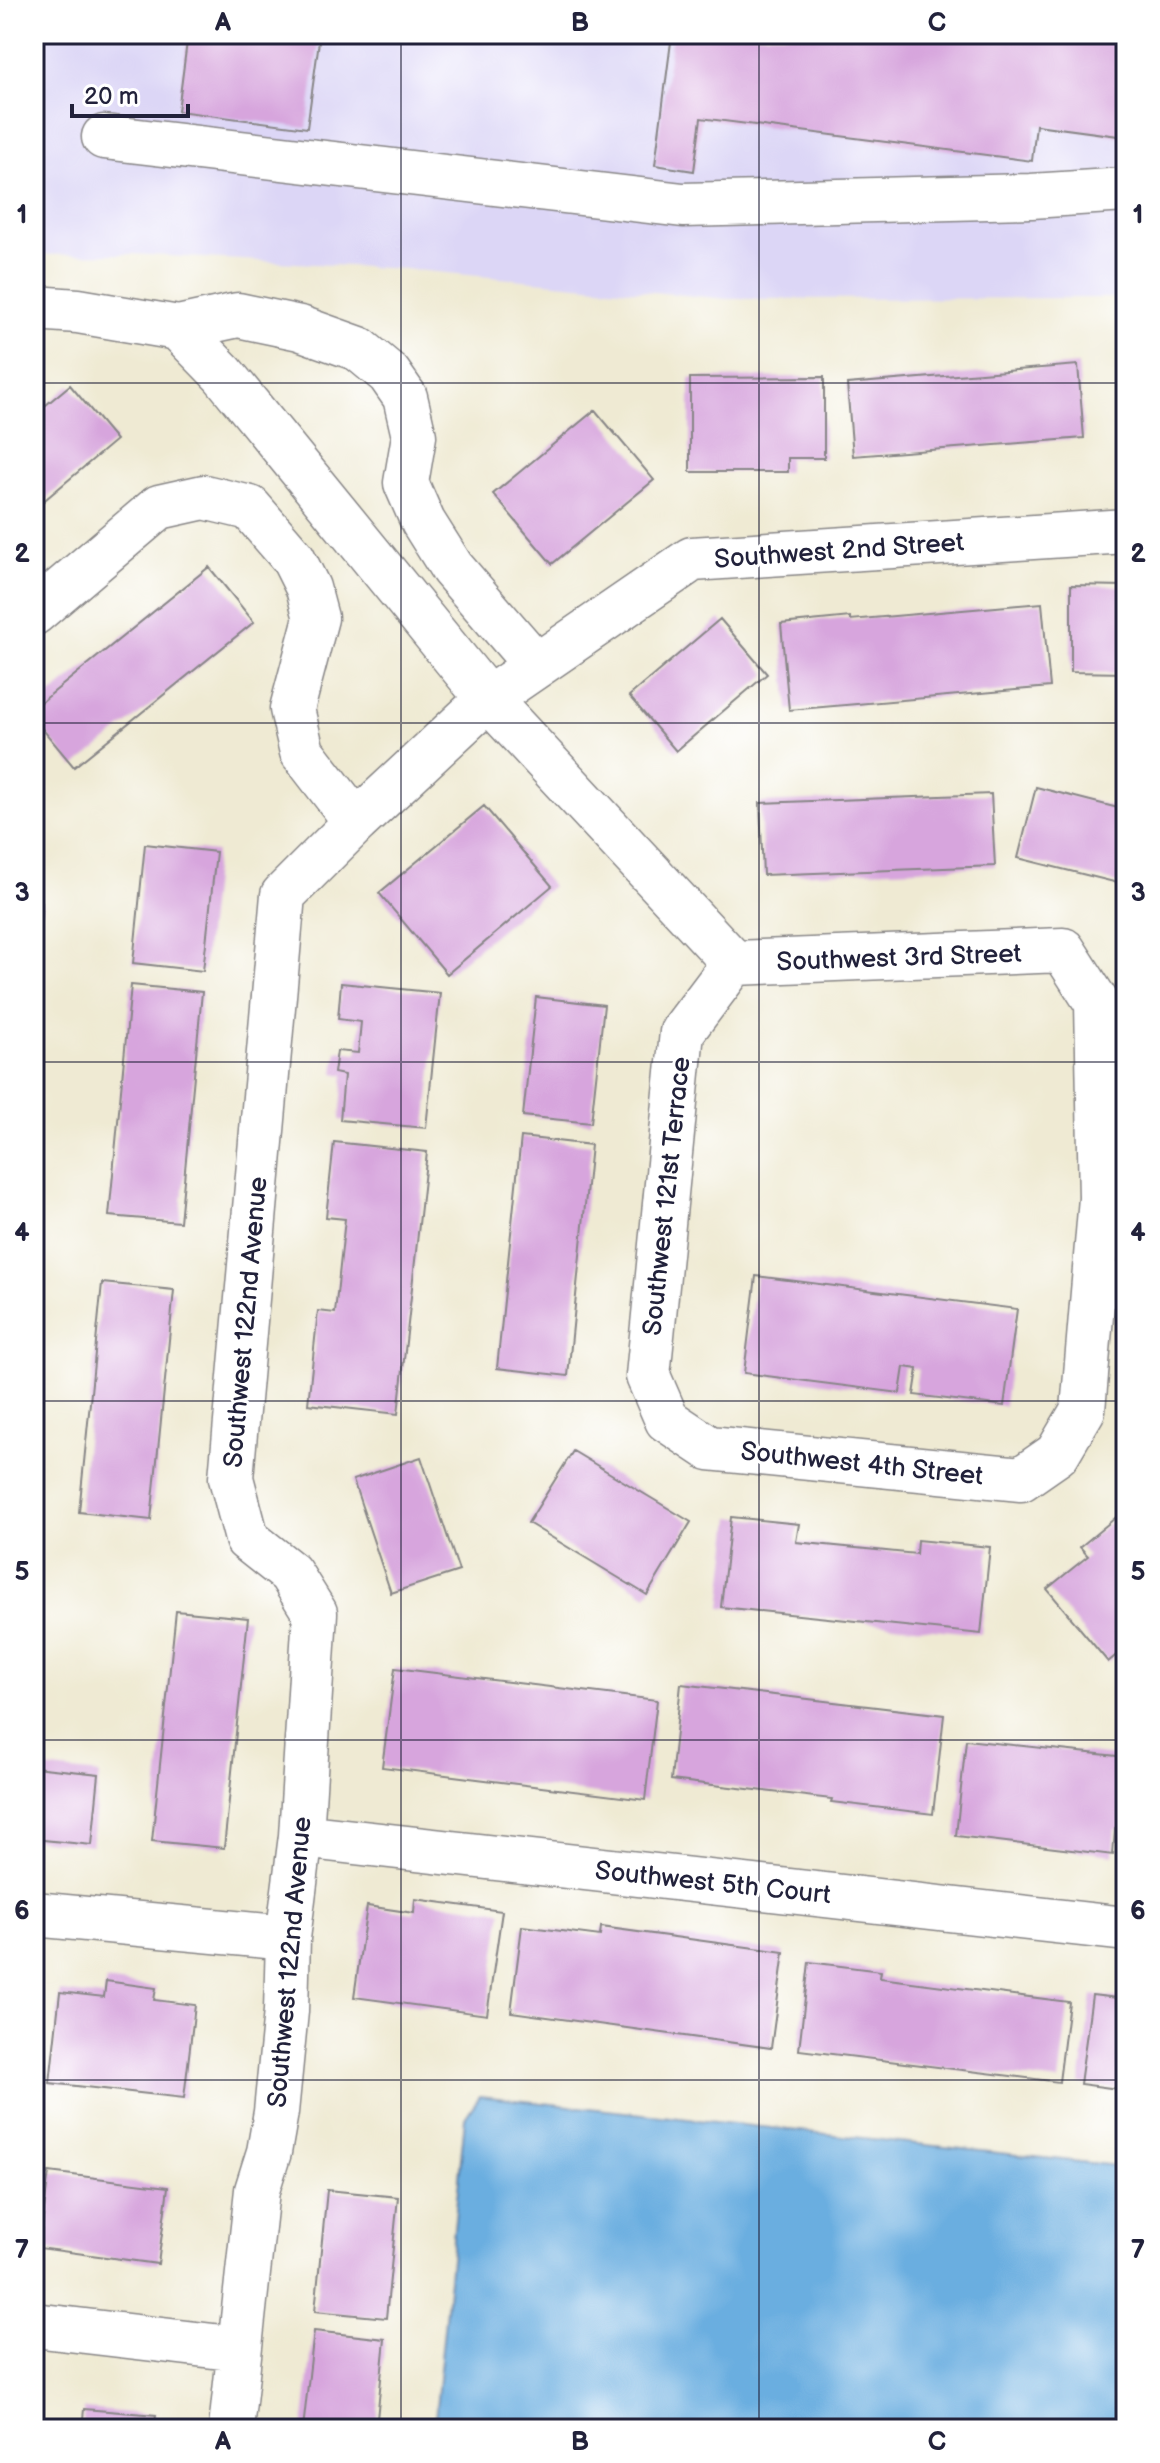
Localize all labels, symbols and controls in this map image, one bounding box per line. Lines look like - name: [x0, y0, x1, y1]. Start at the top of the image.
- text: A: [214, 8, 231, 39]
- text: B: [571, 8, 589, 39]
- text: C: [928, 8, 946, 39]
- scale bar: [72, 68, 188, 118]
- text: 20 m: [84, 82, 139, 111]
- text: 1: [17, 200, 27, 231]
- text: 1: [1133, 200, 1143, 231]
- street label: Southwest 2nd Street: [713, 527, 965, 576]
- text: 2: [14, 539, 30, 570]
- text: 2: [1130, 539, 1146, 570]
- text: 3: [14, 878, 30, 909]
- text: 3: [1130, 878, 1146, 909]
- street label: Southwest 3rd Street: [776, 939, 1022, 978]
- street label: Southwest 121st Terrace: [637, 1055, 698, 1337]
- street label: Southwest 122nd Avenue: [218, 1175, 275, 1469]
- text: 4: [14, 1218, 30, 1249]
- text: 4: [1130, 1218, 1146, 1249]
- street label: Southwest 4th Street: [739, 1436, 985, 1493]
- text: 5: [14, 1557, 30, 1588]
- text: 5: [1130, 1557, 1146, 1588]
- street label: Southwest 122nd Avenue: [262, 1815, 319, 2109]
- street label: Southwest 5th Court: [593, 1856, 832, 1911]
- text: 6: [14, 1896, 30, 1927]
- text: 6: [1130, 1896, 1146, 1927]
- text: 7: [15, 2235, 29, 2266]
- text: 7: [1131, 2235, 1145, 2266]
- text: A: [214, 2427, 231, 2458]
- text: B: [571, 2427, 589, 2458]
- text: C: [928, 2427, 946, 2458]

